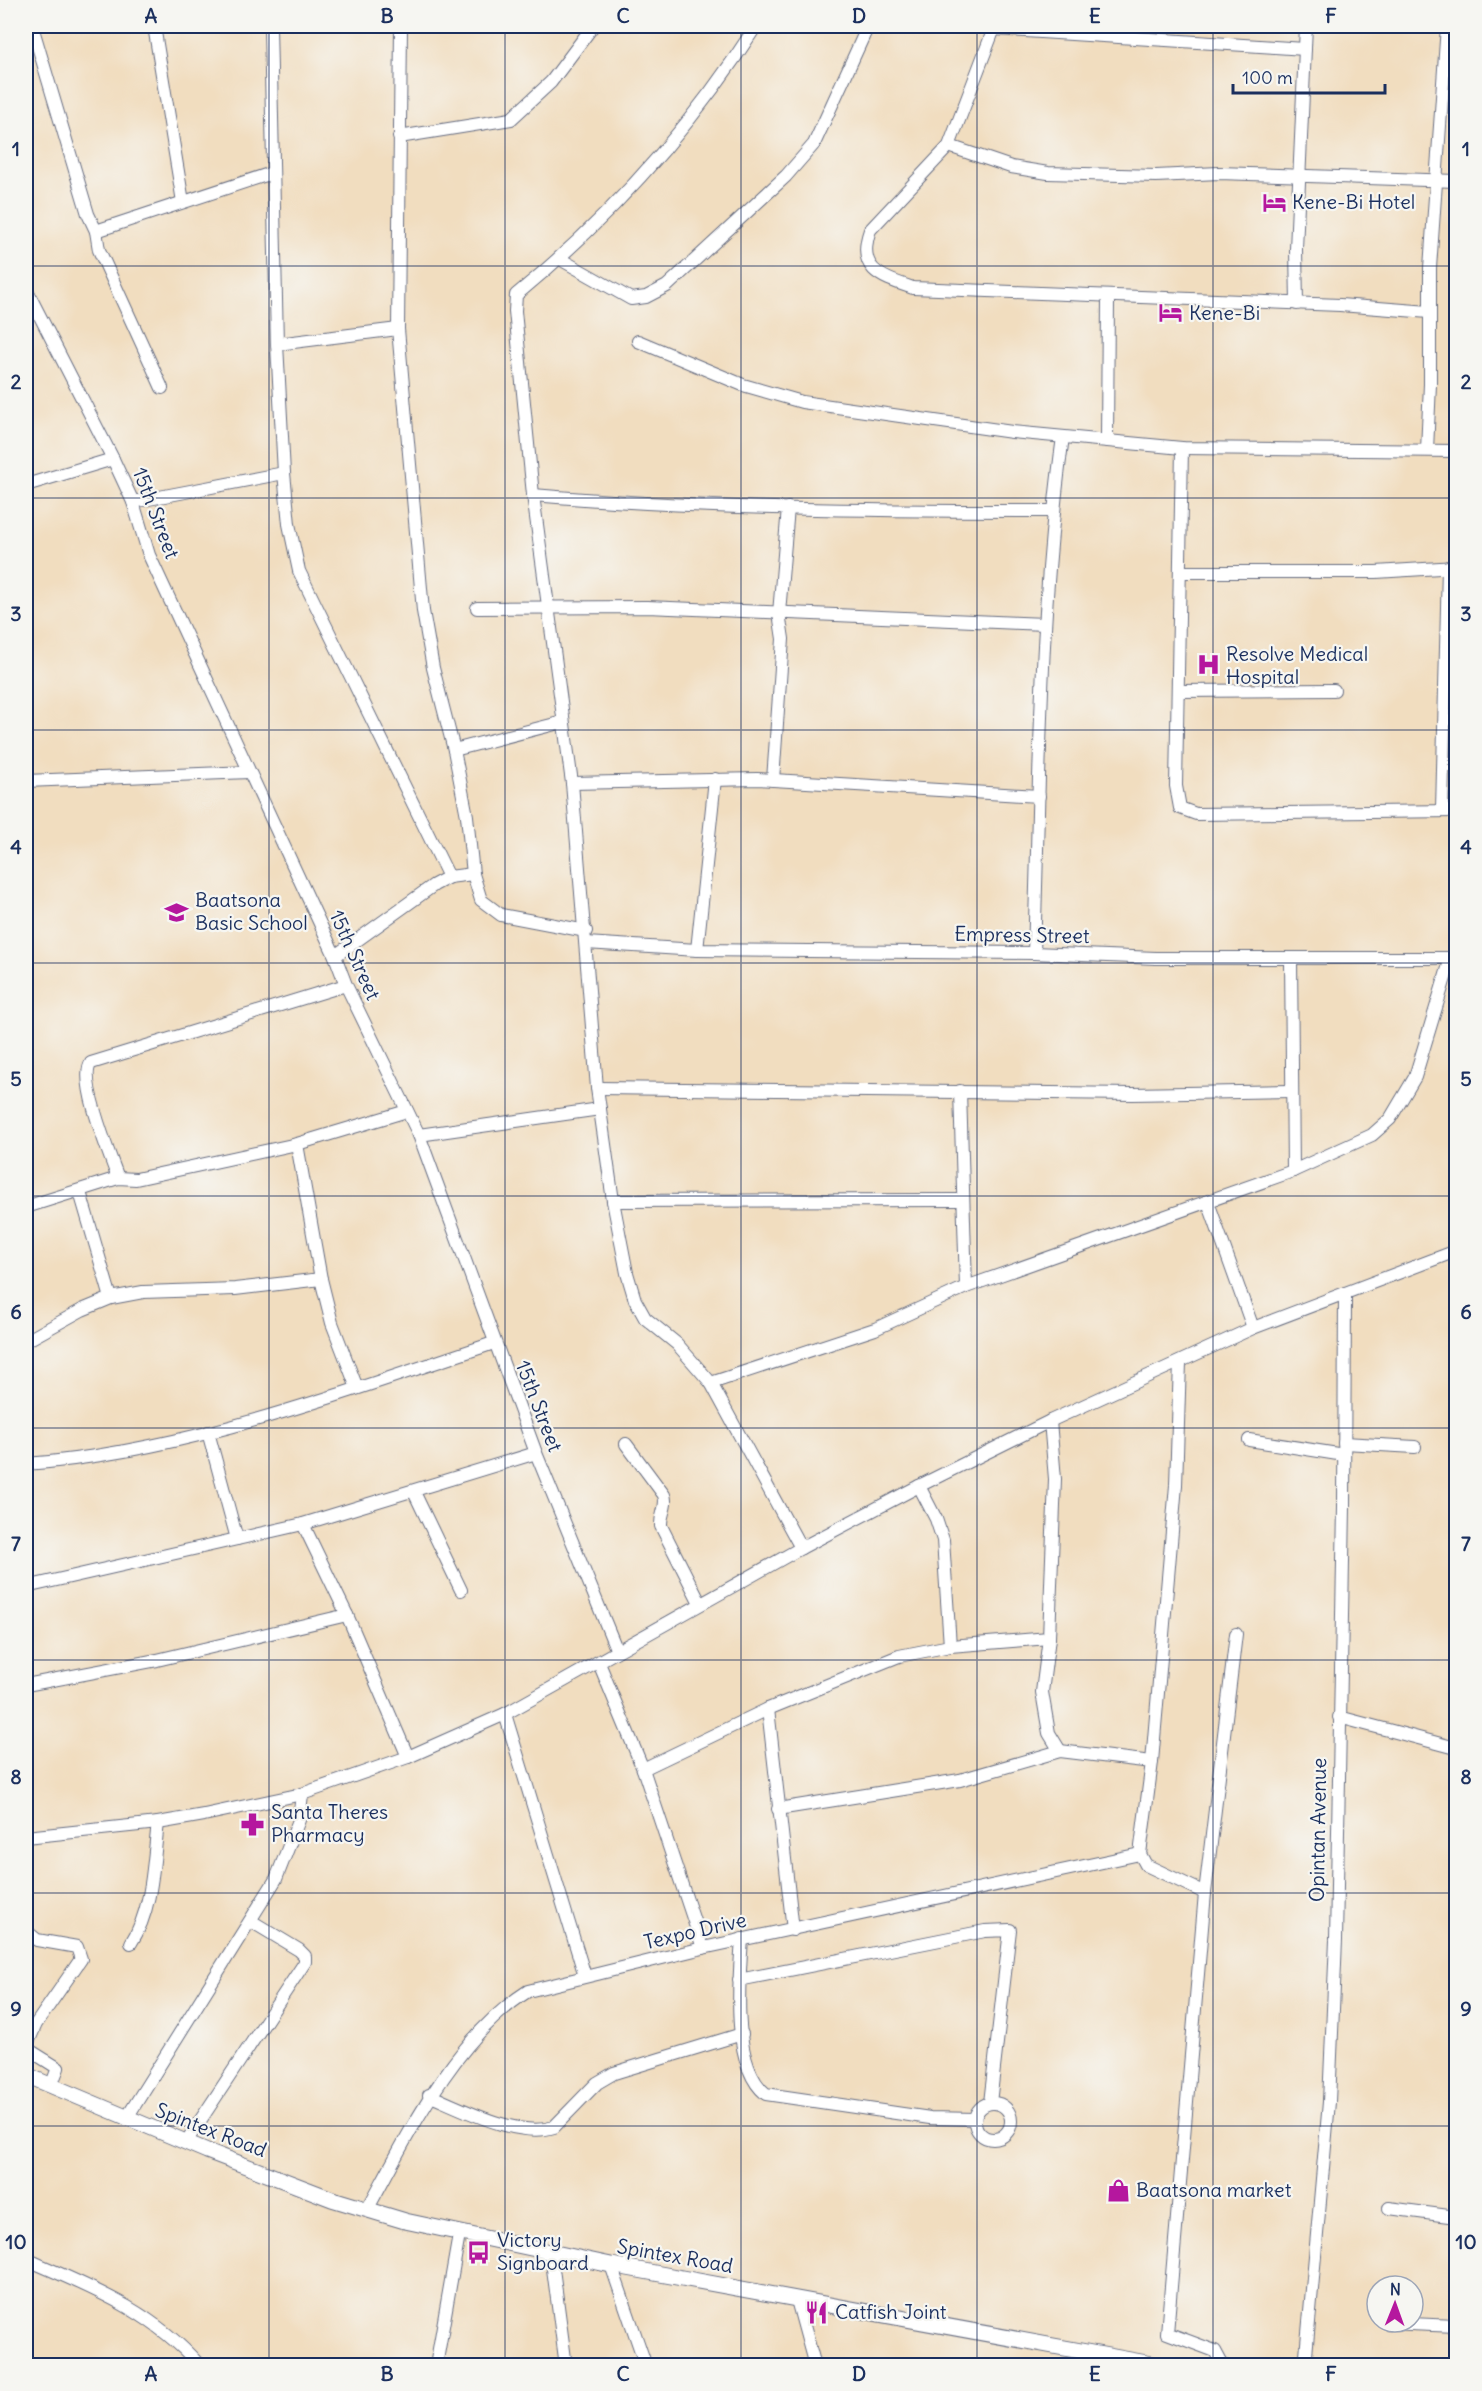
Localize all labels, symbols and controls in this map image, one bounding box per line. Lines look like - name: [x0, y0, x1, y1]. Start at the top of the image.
- text: A: [145, 3, 158, 28]
- text: B: [380, 3, 394, 28]
- text: C: [616, 3, 630, 28]
- text: D: [852, 3, 866, 28]
- text: E: [1089, 3, 1101, 28]
- text: F: [1325, 3, 1337, 28]
- scale bar: [1233, 57, 1384, 95]
- text: 100 m: [1242, 66, 1293, 89]
- text: 1: [12, 136, 20, 161]
- text: 1: [1462, 136, 1470, 161]
- hotel icon: Kene-Bi Hotel: [1261, 189, 1287, 215]
- place label: Kene-Bi Hotel: [1292, 189, 1415, 214]
- hotel icon: Kene-Bi: [1158, 300, 1184, 326]
- place label: Kene-Bi: [1189, 300, 1260, 325]
- text: 2: [11, 369, 22, 394]
- text: 2: [1461, 369, 1472, 394]
- street label: 15th Street: [128, 464, 185, 562]
- text: 3: [10, 601, 22, 626]
- text: 3: [1460, 601, 1472, 626]
- place label: Resolve Medical Hospital: [1226, 641, 1368, 689]
- hospital icon: Resolve Medical Hospital: [1195, 652, 1221, 678]
- text: 4: [10, 834, 22, 859]
- text: 4: [1460, 834, 1472, 859]
- place label: Baatsona Basic School: [195, 887, 308, 935]
- school or university icon: Baatsona Basic School: [164, 899, 190, 925]
- street label: 15th Street: [325, 906, 386, 1004]
- street label: Empress Street: [954, 921, 1090, 948]
- text: 5: [10, 1066, 22, 1091]
- text: 5: [1460, 1066, 1472, 1091]
- text: 6: [10, 1299, 22, 1324]
- text: 6: [1460, 1299, 1472, 1324]
- street label: 15th Street: [511, 1357, 568, 1455]
- text: 7: [11, 1531, 21, 1556]
- text: 7: [1461, 1531, 1471, 1556]
- street label: Opintan Avenue: [1304, 1758, 1331, 1902]
- text: 8: [10, 1764, 22, 1789]
- text: 8: [1460, 1764, 1472, 1789]
- place label: Santa Theres Pharmacy: [271, 1799, 388, 1847]
- pharmacy icon: Santa Theres Pharmacy: [240, 1811, 266, 1837]
- street label: Texpo Drive: [641, 1907, 749, 1954]
- text: 9: [10, 1996, 22, 2021]
- text: 9: [1460, 1996, 1472, 2021]
- street label: Spintex Road: [152, 2097, 271, 2162]
- shop icon: Baatsona market: [1105, 2177, 1131, 2203]
- place label: Baatsona market: [1136, 2177, 1292, 2202]
- place label: Victory Signboard: [497, 2227, 589, 2275]
- text: 10: [5, 2229, 27, 2254]
- text: 10: [1455, 2229, 1477, 2254]
- street label: Spintex Road: [615, 2233, 735, 2278]
- bus stop icon: Victory Signboard: [466, 2239, 492, 2265]
- north arrow: [1365, 2274, 1425, 2334]
- text: N: [1390, 2279, 1401, 2299]
- restaurant icon: Catfish Joint: [804, 2299, 830, 2325]
- place label: Catfish Joint: [835, 2299, 947, 2324]
- text: A: [145, 2361, 158, 2386]
- text: B: [380, 2361, 394, 2386]
- text: C: [616, 2361, 630, 2386]
- text: D: [852, 2361, 866, 2386]
- text: E: [1089, 2361, 1101, 2386]
- text: F: [1325, 2361, 1337, 2386]

